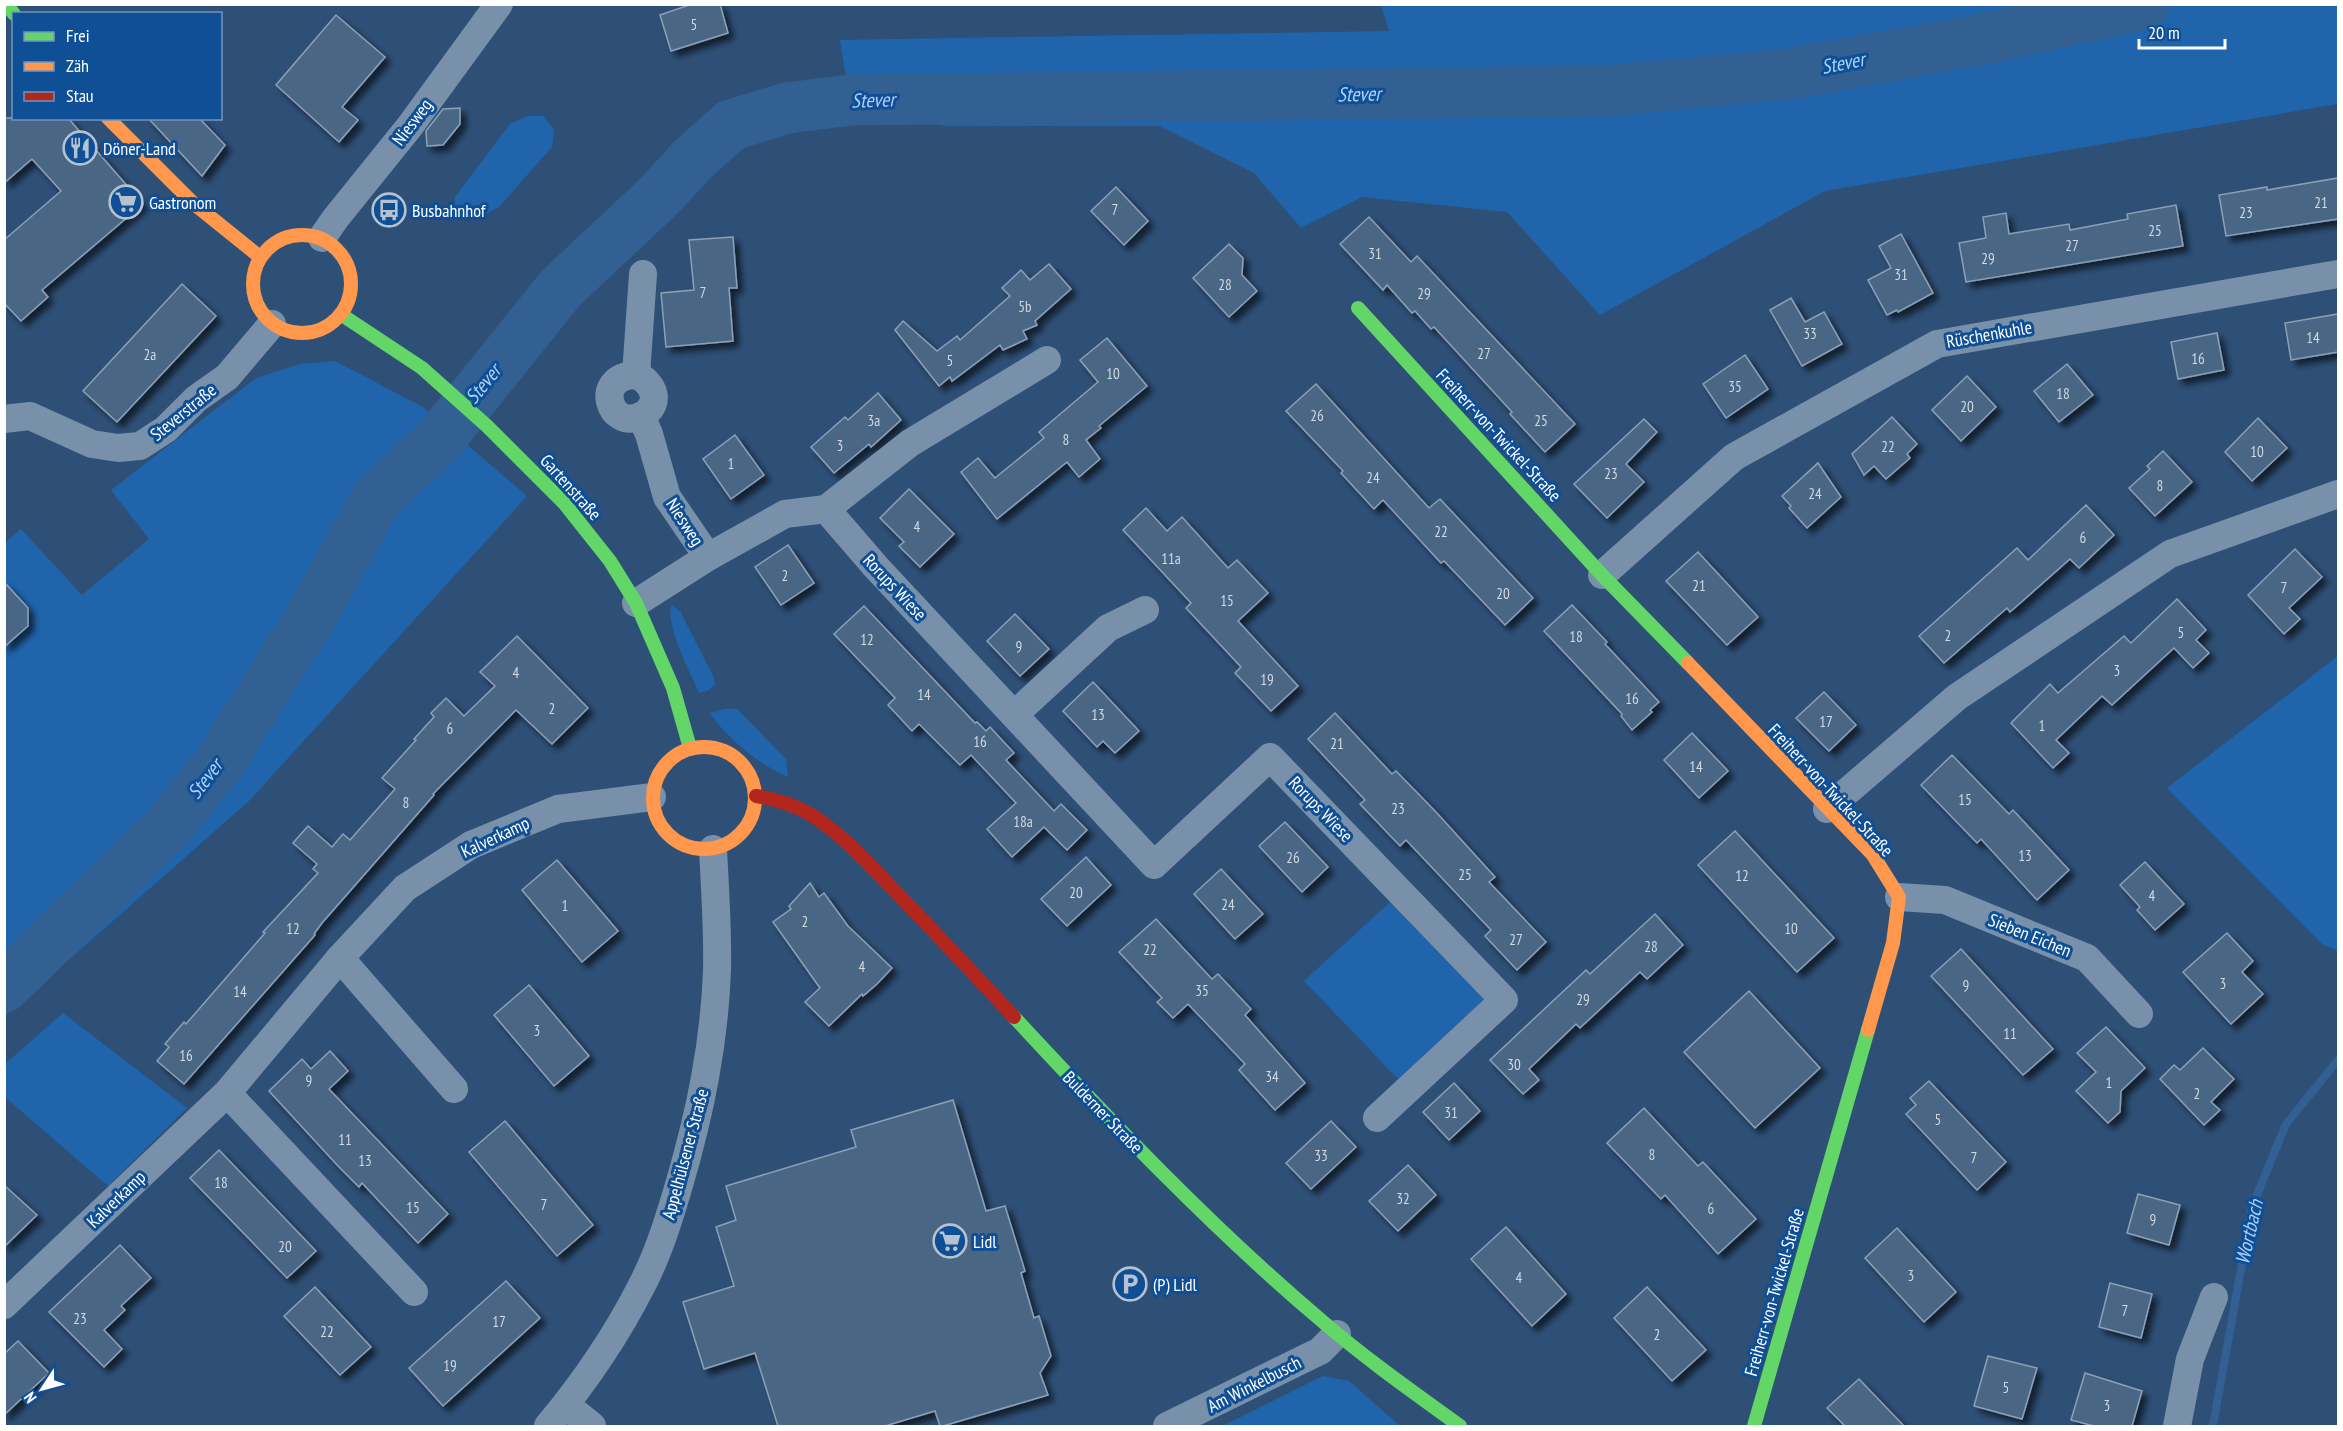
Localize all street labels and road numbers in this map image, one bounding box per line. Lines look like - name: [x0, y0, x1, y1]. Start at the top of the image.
- street label: Niesweg: [387, 94, 437, 150]
- street label: Rüschenkuhle: [1944, 315, 2034, 353]
- street label: Freiherr-von-Twickel-Straße: [1431, 364, 1567, 506]
- street label: Steverstraße: [145, 378, 221, 446]
- street label: Gartenstraße: [535, 449, 607, 525]
- street label: Niesweg: [661, 494, 709, 550]
- street label: Rorups Wiese: [858, 549, 932, 625]
- street label: Freiherr-von-Twickel-Straße: [1763, 719, 1899, 861]
- street label: Rorups Wiese: [1284, 771, 1358, 847]
- street label: Kalverkamp: [457, 811, 533, 863]
- street label: Sieben Eichen: [1985, 908, 2075, 962]
- street label: Bulderner Straße: [1058, 1066, 1148, 1158]
- street label: Appelhülsener Straße: [657, 1086, 713, 1222]
- street label: Kalverkamp: [82, 1165, 150, 1233]
- street label: Freiherr-von-Twickel-Straße: [1739, 1205, 1809, 1379]
- street label: Am Winkelbusch: [1203, 1351, 1305, 1417]

